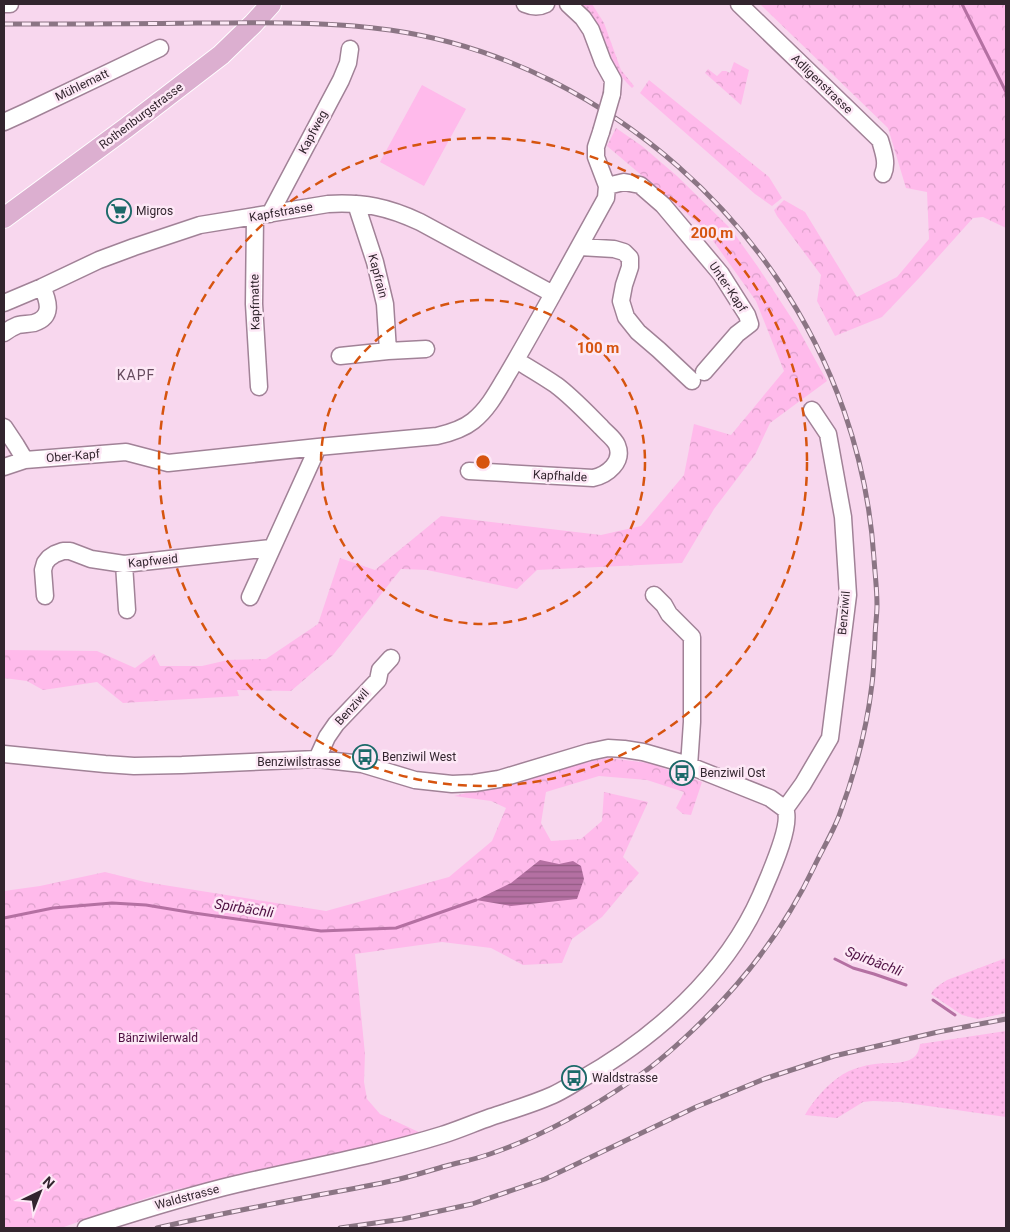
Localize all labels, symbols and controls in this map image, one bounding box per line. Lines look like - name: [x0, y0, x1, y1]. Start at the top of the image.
- street label: Adligenstrasse: [789, 51, 855, 117]
- street label: Mühlematt: [53, 66, 111, 104]
- street label: Rothenburgstrasse: [96, 80, 186, 152]
- street label: Kapfweg: [296, 108, 330, 156]
- supermarket icon: Migros: [106, 198, 132, 224]
- street label: Kapfstrasse: [248, 200, 314, 224]
- place label: Migros: [136, 204, 173, 218]
- text: 200 m: [691, 224, 733, 242]
- street label: Kapfrain: [365, 253, 391, 299]
- street label: Unter-Kapf: [706, 259, 750, 315]
- street label: Kapfmatte: [248, 274, 262, 330]
- text: 100 m: [577, 339, 619, 357]
- district label: KAPF: [117, 367, 155, 383]
- street label: Ober-Kapf: [46, 447, 101, 465]
- centre of rings: [474, 453, 492, 471]
- street label: Kapfhalde: [533, 468, 587, 484]
- street label: Kapfweid: [127, 551, 179, 571]
- street label: Benziwil: [835, 590, 853, 636]
- street label: Benziwil: [332, 686, 372, 728]
- bus stop icon: Benziwil West: [352, 744, 378, 770]
- place label: Benziwil West: [382, 750, 456, 764]
- street label: Benziwilstrasse: [257, 755, 341, 769]
- bus stop icon: Benziwil Ost: [669, 760, 695, 786]
- place label: Benziwil Ost: [700, 766, 766, 780]
- water label: Spirbächli: [213, 895, 275, 921]
- water label: Spirbächli: [843, 943, 905, 979]
- park label: Bänziwilerwald: [118, 1031, 198, 1045]
- bus stop icon: Waldstrasse: [561, 1065, 587, 1091]
- place label: Waldstrasse: [592, 1071, 658, 1085]
- north arrow: [15, 1167, 65, 1217]
- text: N: [40, 1173, 58, 1192]
- street label: Waldstrasse: [153, 1182, 221, 1212]

